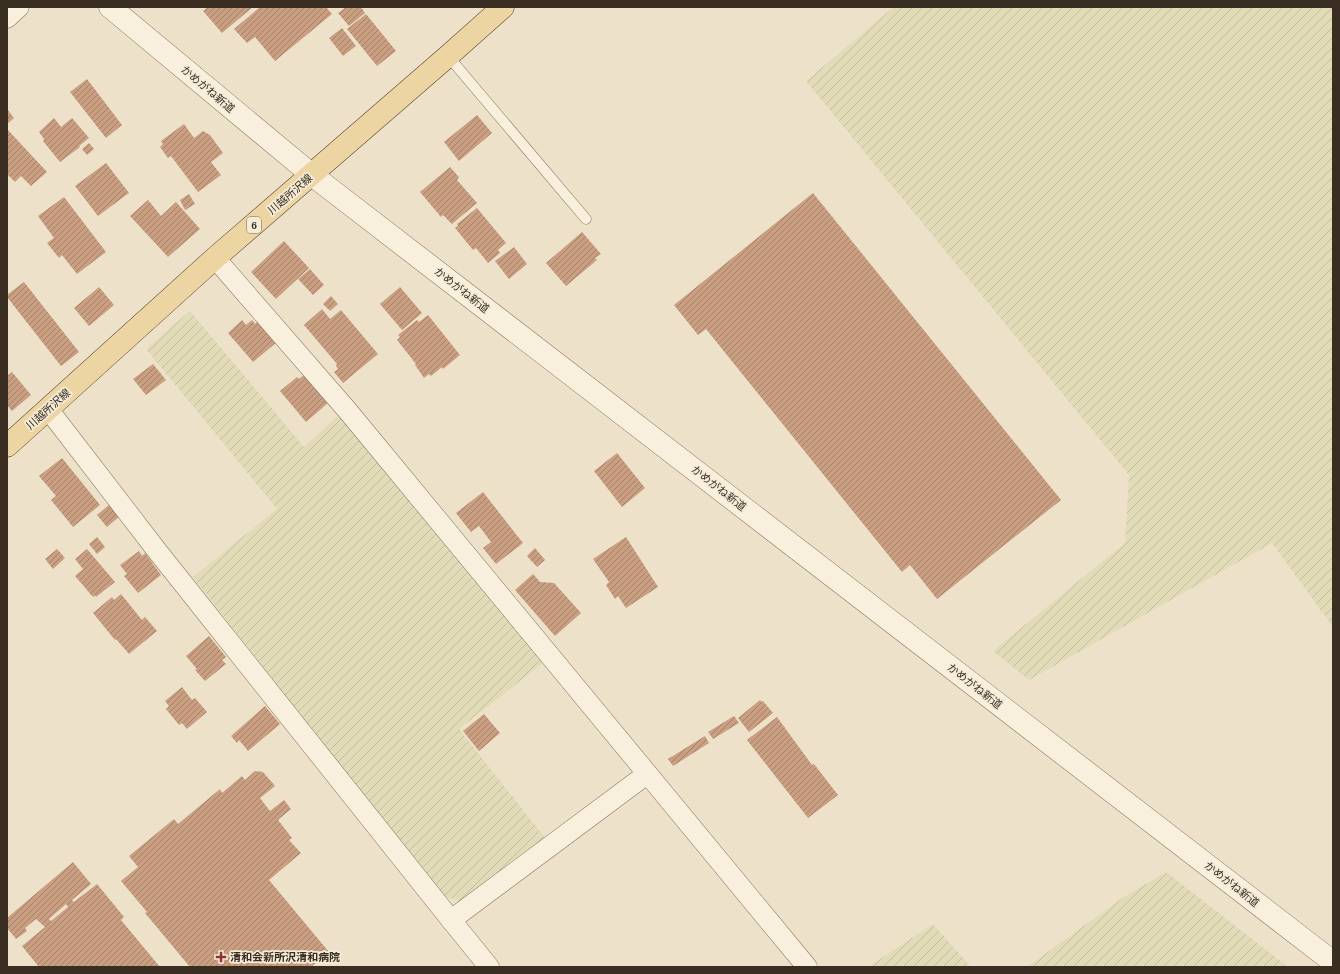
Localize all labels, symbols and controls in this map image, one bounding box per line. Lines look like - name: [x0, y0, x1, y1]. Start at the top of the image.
- street label: かめがね新道: [178, 62, 238, 116]
- street label: 川越所沢線: [265, 171, 315, 217]
- road number: 6: [247, 217, 261, 233]
- street label: かめがね新道: [432, 264, 492, 316]
- street label: 川越所沢線: [23, 385, 73, 433]
- street label: かめがね新道: [689, 462, 749, 514]
- street label: かめがね新道: [945, 660, 1005, 712]
- street label: かめがね新道: [1202, 858, 1262, 910]
- place label: 清和会新所沢清和病院: [230, 950, 340, 964]
- marker: 清和会新所沢清和病院: [215, 951, 227, 963]

